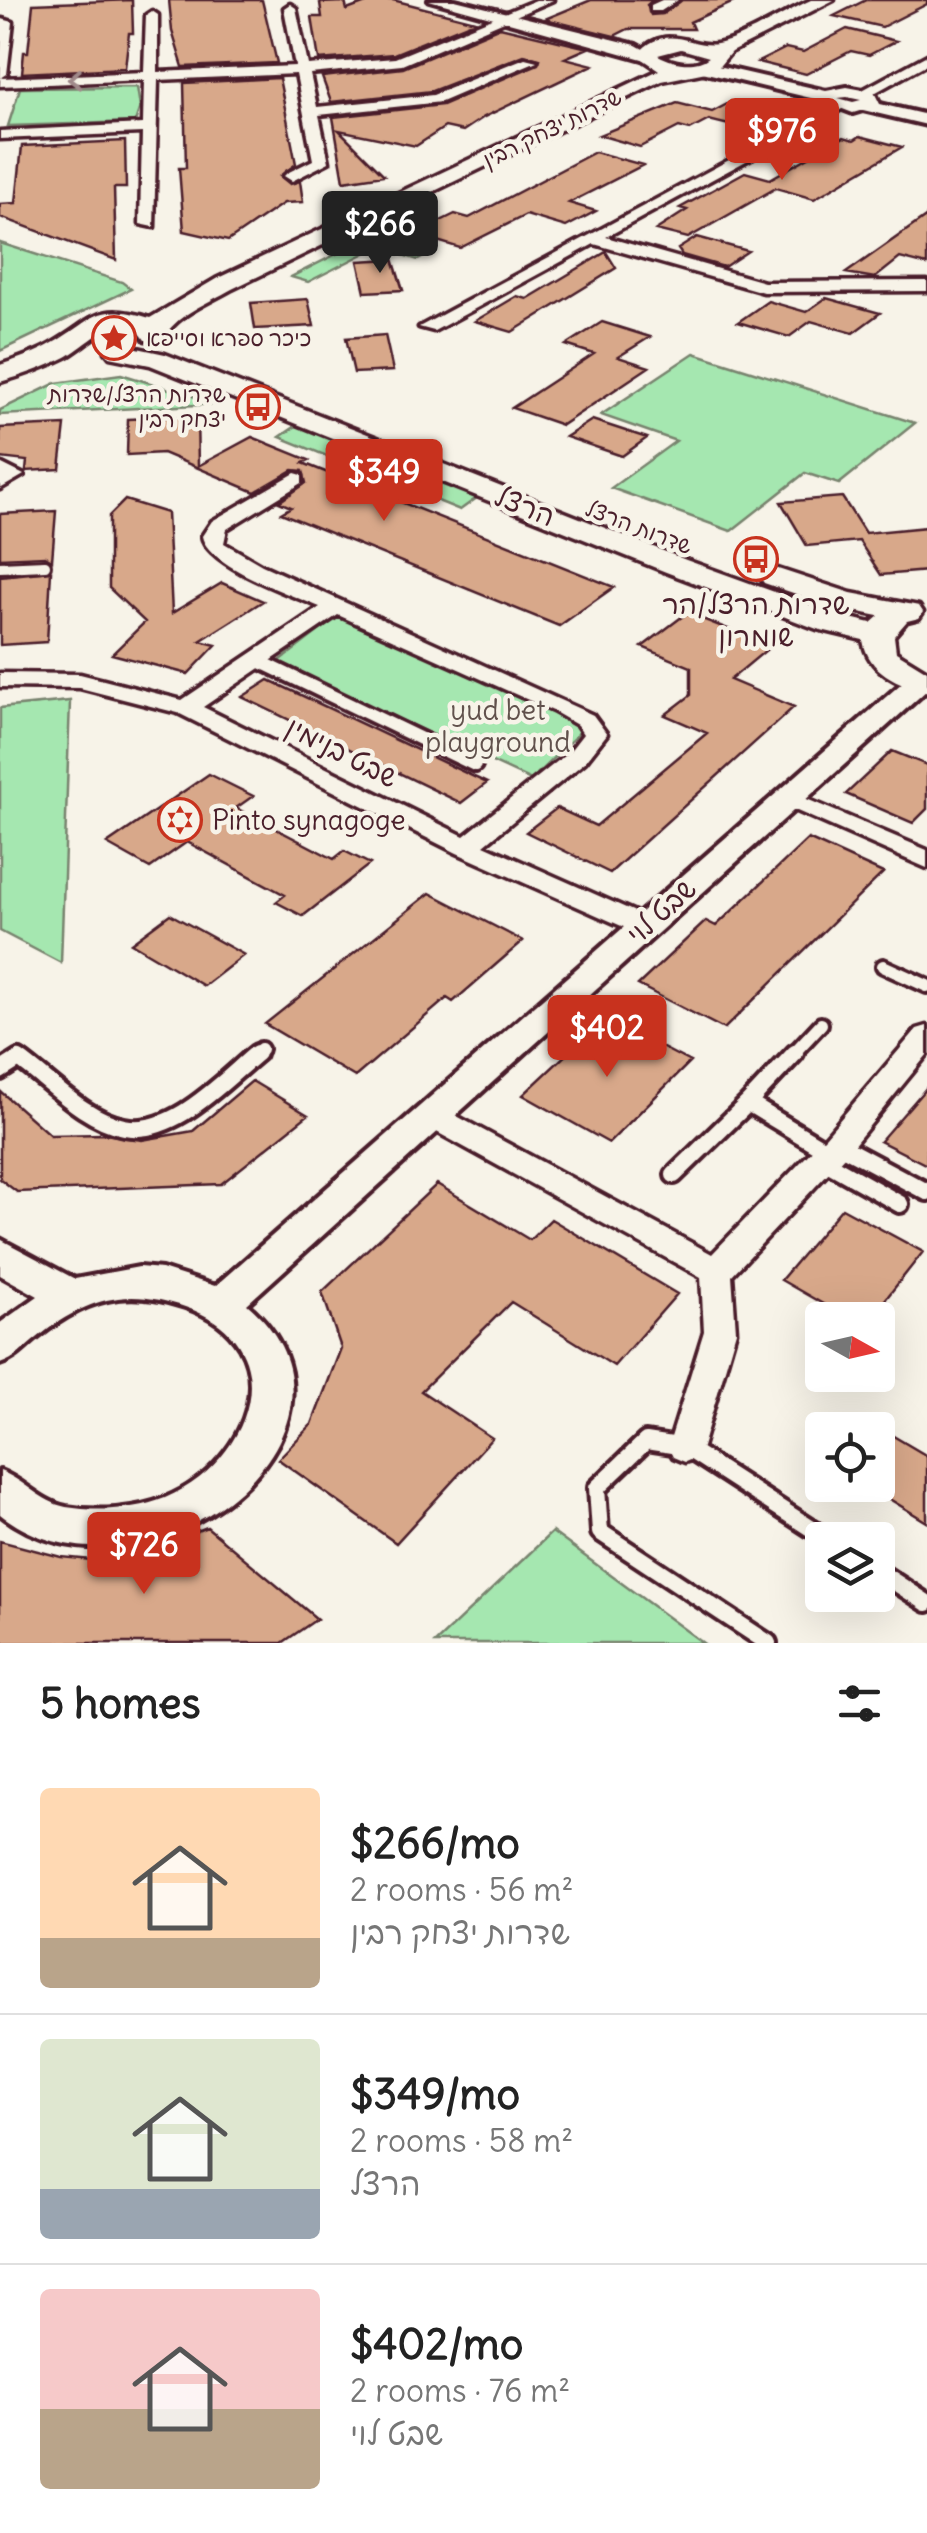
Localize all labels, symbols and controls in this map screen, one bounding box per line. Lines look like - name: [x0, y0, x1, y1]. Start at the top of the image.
- one-way arrow: [67, 68, 83, 89]
- street label: שדרות יצחק רבין: [478, 82, 626, 174]
- pin: $976: [723, 98, 841, 183]
- text: $976: [747, 110, 817, 151]
- pin: $266: [321, 191, 439, 276]
- text: $266: [344, 203, 416, 244]
- place icon: כיכר ספרא וסייפא: [91, 315, 137, 361]
- place label: כיכר ספרא וסייפא: [146, 324, 311, 352]
- place label: שדרות הרצל/שדרות יצחק רבין: [46, 380, 226, 433]
- bus stop icon: שדרות הרצל/שדרות יצחק רבין: [235, 384, 281, 430]
- pin: $349: [325, 439, 443, 524]
- text: $349: [348, 451, 420, 492]
- street label: הרצל: [490, 478, 560, 534]
- street label: שדרות הרצל: [582, 494, 696, 560]
- bus stop icon: שדרות הרצל/הר שומרון: [733, 536, 779, 582]
- place label: שדרות הרצל/הר שומרון: [662, 586, 850, 654]
- park label: yud bet playground: [425, 692, 571, 760]
- street label: שבט בנימין: [280, 709, 404, 795]
- synagogue icon: Pinto synagoge: [157, 797, 203, 843]
- place label: Pinto synagoge: [212, 802, 406, 838]
- street label: שבט לוי: [619, 870, 703, 952]
- pin: $402: [548, 995, 666, 1080]
- text: $402: [570, 1007, 644, 1048]
- north arrow: [805, 1302, 895, 1392]
- map controls: [805, 1302, 895, 1612]
- button: locate: [805, 1412, 895, 1502]
- pin: $726: [85, 1512, 203, 1597]
- button: layers: [805, 1522, 895, 1612]
- text: $726: [109, 1524, 179, 1565]
- icon: filters: [832, 1676, 887, 1731]
- text: 5 homes: [40, 1677, 201, 1729]
- text: $266/mo: [350, 1817, 520, 1869]
- icon: home: [120, 1828, 240, 1948]
- text: 2 rooms · 56 m²: [350, 1869, 573, 1910]
- text: שדרות יצחק רבין: [350, 1912, 570, 1953]
- text: $349/mo: [350, 2068, 520, 2120]
- icon: home: [120, 2079, 240, 2199]
- text: 2 rooms · 58 m²: [350, 2120, 573, 2161]
- text: הרצל: [350, 2163, 421, 2204]
- text: $402/mo: [350, 2318, 523, 2370]
- icon: home: [120, 2329, 240, 2449]
- text: 2 rooms · 76 m²: [350, 2370, 570, 2411]
- text: שבט לוי: [350, 2413, 443, 2454]

